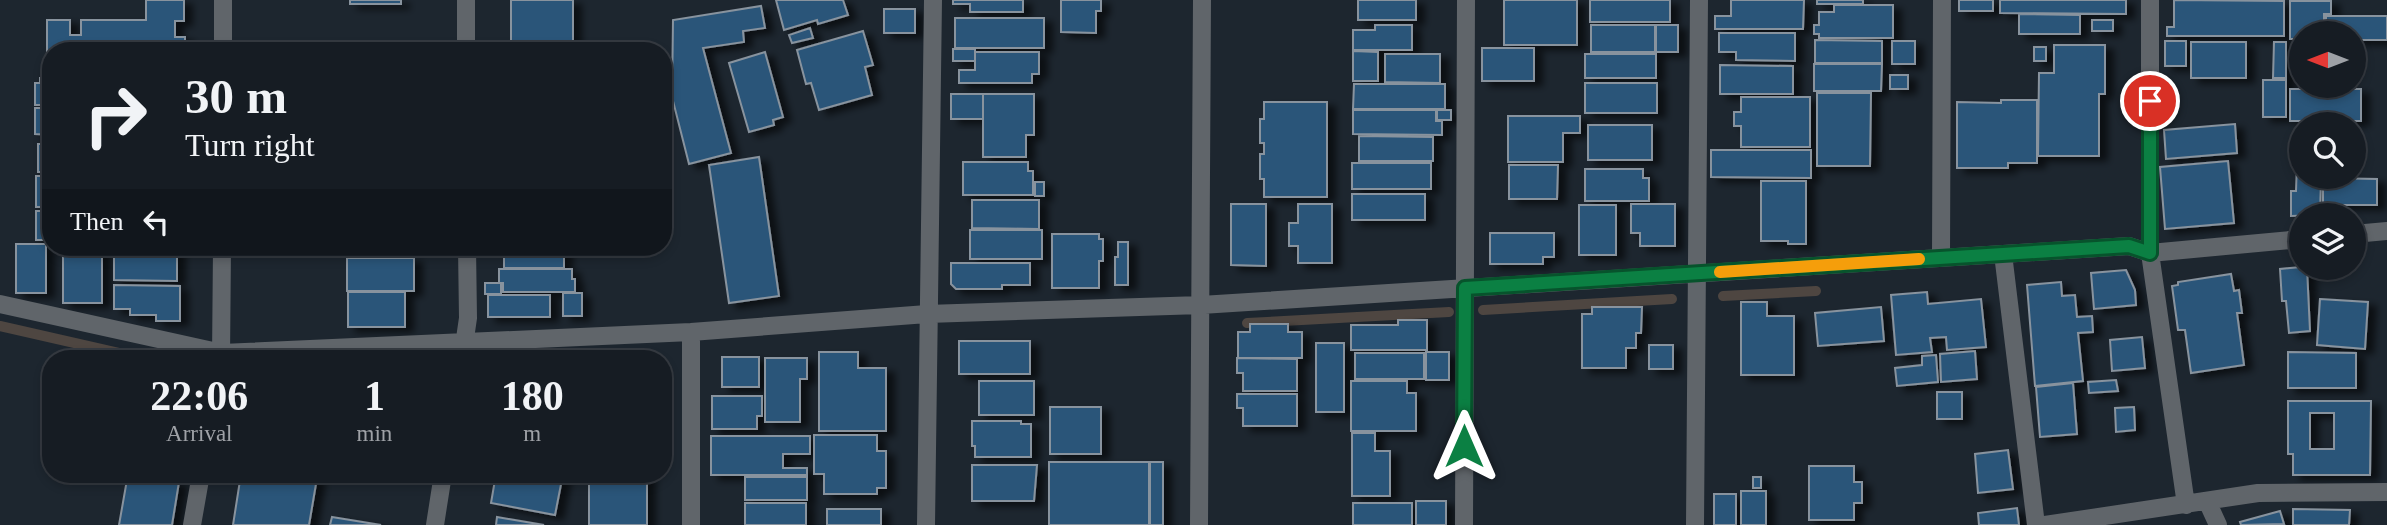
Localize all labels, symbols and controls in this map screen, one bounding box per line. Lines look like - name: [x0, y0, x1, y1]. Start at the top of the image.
- north arrow: [2289, 21, 2366, 98]
- map controls: [2289, 21, 2366, 280]
- text: 30 m: [185, 69, 287, 124]
- icon: right: [70, 70, 161, 161]
- pin: [2120, 71, 2180, 131]
- icon: arrive: [2131, 82, 2169, 120]
- button: search: [2289, 112, 2366, 189]
- text: Turn right: [185, 127, 315, 163]
- icon: left: [137, 203, 175, 241]
- button: layers: [2289, 203, 2366, 280]
- text: Then: [70, 207, 123, 236]
- text: 22:06: [150, 373, 248, 419]
- text: 1: [364, 373, 385, 419]
- text: 180: [501, 373, 564, 419]
- position arrow: [1427, 409, 1501, 483]
- text: Arrival: [166, 421, 233, 446]
- text: min: [357, 421, 392, 446]
- text: m: [523, 421, 541, 446]

